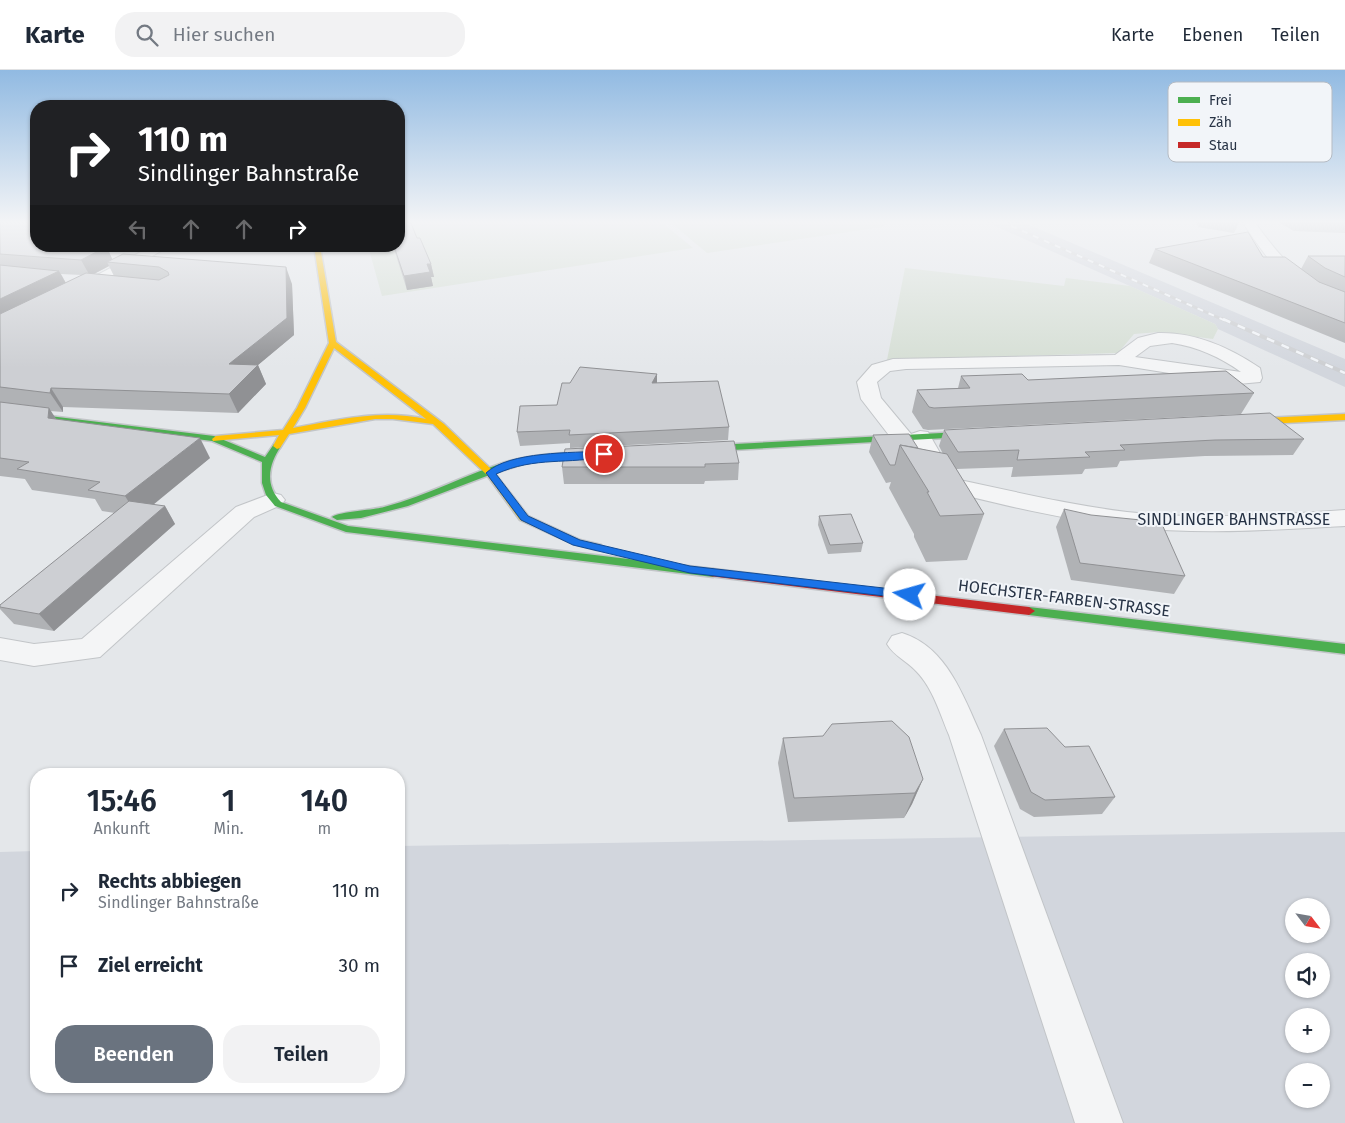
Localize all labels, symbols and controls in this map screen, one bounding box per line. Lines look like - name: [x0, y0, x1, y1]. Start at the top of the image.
- search box: [115, 12, 465, 57]
- text: Karte: [25, 21, 85, 49]
- icon: search: [133, 21, 161, 49]
- text: Hier suchen: [173, 23, 275, 46]
- text: Karte: [1111, 24, 1154, 46]
- text: Ebenen: [1182, 24, 1243, 46]
- text: Teilen: [1271, 24, 1320, 46]
- legend: [1168, 82, 1332, 162]
- text: Frei: [1209, 92, 1232, 109]
- text: Zäh: [1209, 114, 1232, 131]
- text: 110 m: [138, 118, 228, 160]
- icon: right: [55, 120, 120, 185]
- text: Stau: [1209, 137, 1237, 154]
- text: Sindlinger Bahnstraße: [138, 160, 359, 187]
- icon: left: [124, 215, 152, 243]
- icon: ahead: [177, 215, 205, 243]
- icon: ahead: [230, 215, 258, 243]
- icon: right: [283, 215, 311, 243]
- pin: [583, 433, 625, 475]
- icon: arrive: [590, 440, 618, 468]
- street label: SINDLINGER BAHNSTRASSE: [1138, 510, 1330, 529]
- position arrow: [883, 568, 935, 620]
- street label: HOECHSTER-FARBEN-STRASSE: [957, 576, 1171, 620]
- text: 15:46: [87, 783, 157, 819]
- text: 1: [222, 783, 235, 819]
- text: 140: [300, 783, 348, 819]
- text: Ankunft: [94, 819, 150, 838]
- text: Min.: [213, 819, 244, 838]
- text: m: [317, 819, 331, 838]
- text: Rechts abbiegen: [98, 870, 241, 893]
- icon: right: [55, 877, 83, 905]
- text: 110 m: [332, 879, 380, 902]
- text: Sindlinger Bahnstraße: [98, 893, 259, 912]
- north arrow: [1285, 898, 1330, 942]
- map controls: [1285, 898, 1330, 1108]
- icon: arrive: [55, 952, 83, 980]
- button: sound: [1285, 953, 1330, 998]
- text: Ziel erreicht: [98, 954, 203, 977]
- text: 30 m: [339, 954, 380, 977]
- button: +: [1285, 1008, 1330, 1053]
- button: Beenden: [55, 1025, 213, 1083]
- button: Teilen: [223, 1025, 380, 1083]
- button: −: [1285, 1063, 1330, 1108]

